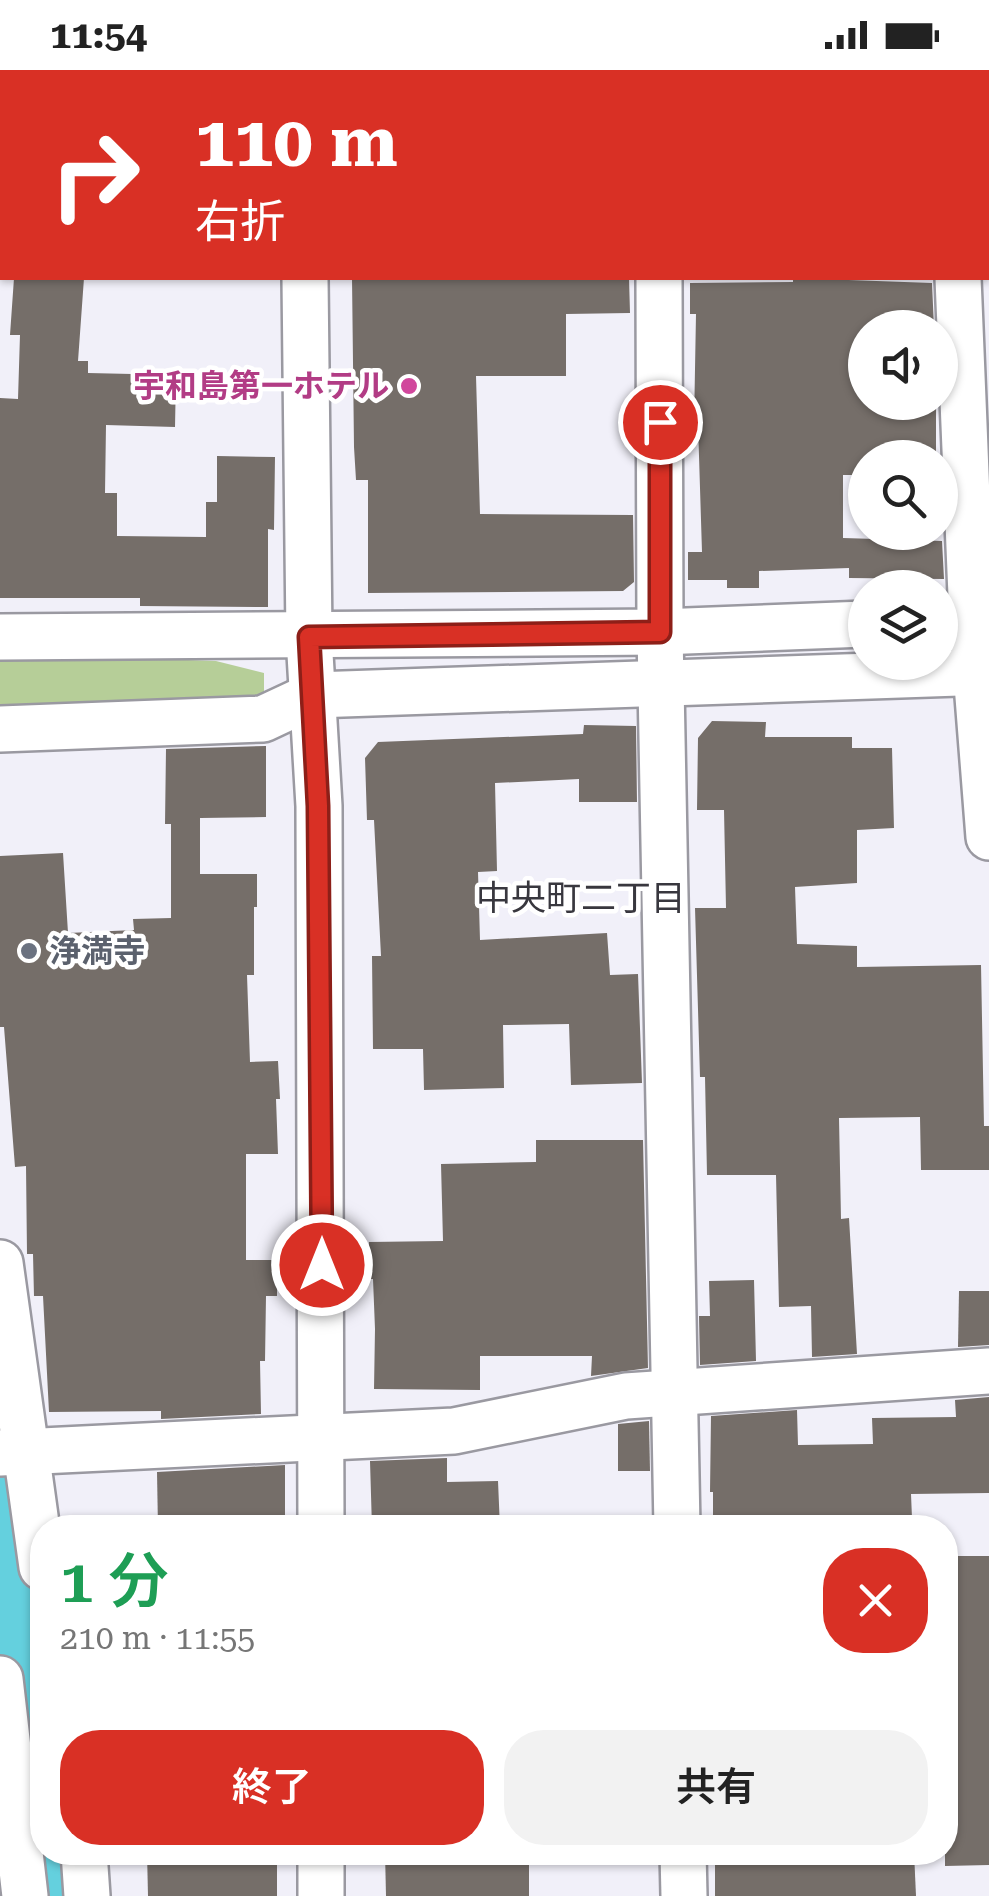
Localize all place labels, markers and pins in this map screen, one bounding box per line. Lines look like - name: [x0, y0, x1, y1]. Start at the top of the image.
- place label: 宇和島第一ホテル: [133, 367, 389, 405]
- marker: 宇和島第一ホテル: [398, 375, 420, 397]
- pin: [618, 380, 703, 465]
- place label: 浄満寺: [49, 932, 145, 970]
- marker: 浄満寺: [18, 940, 40, 962]

